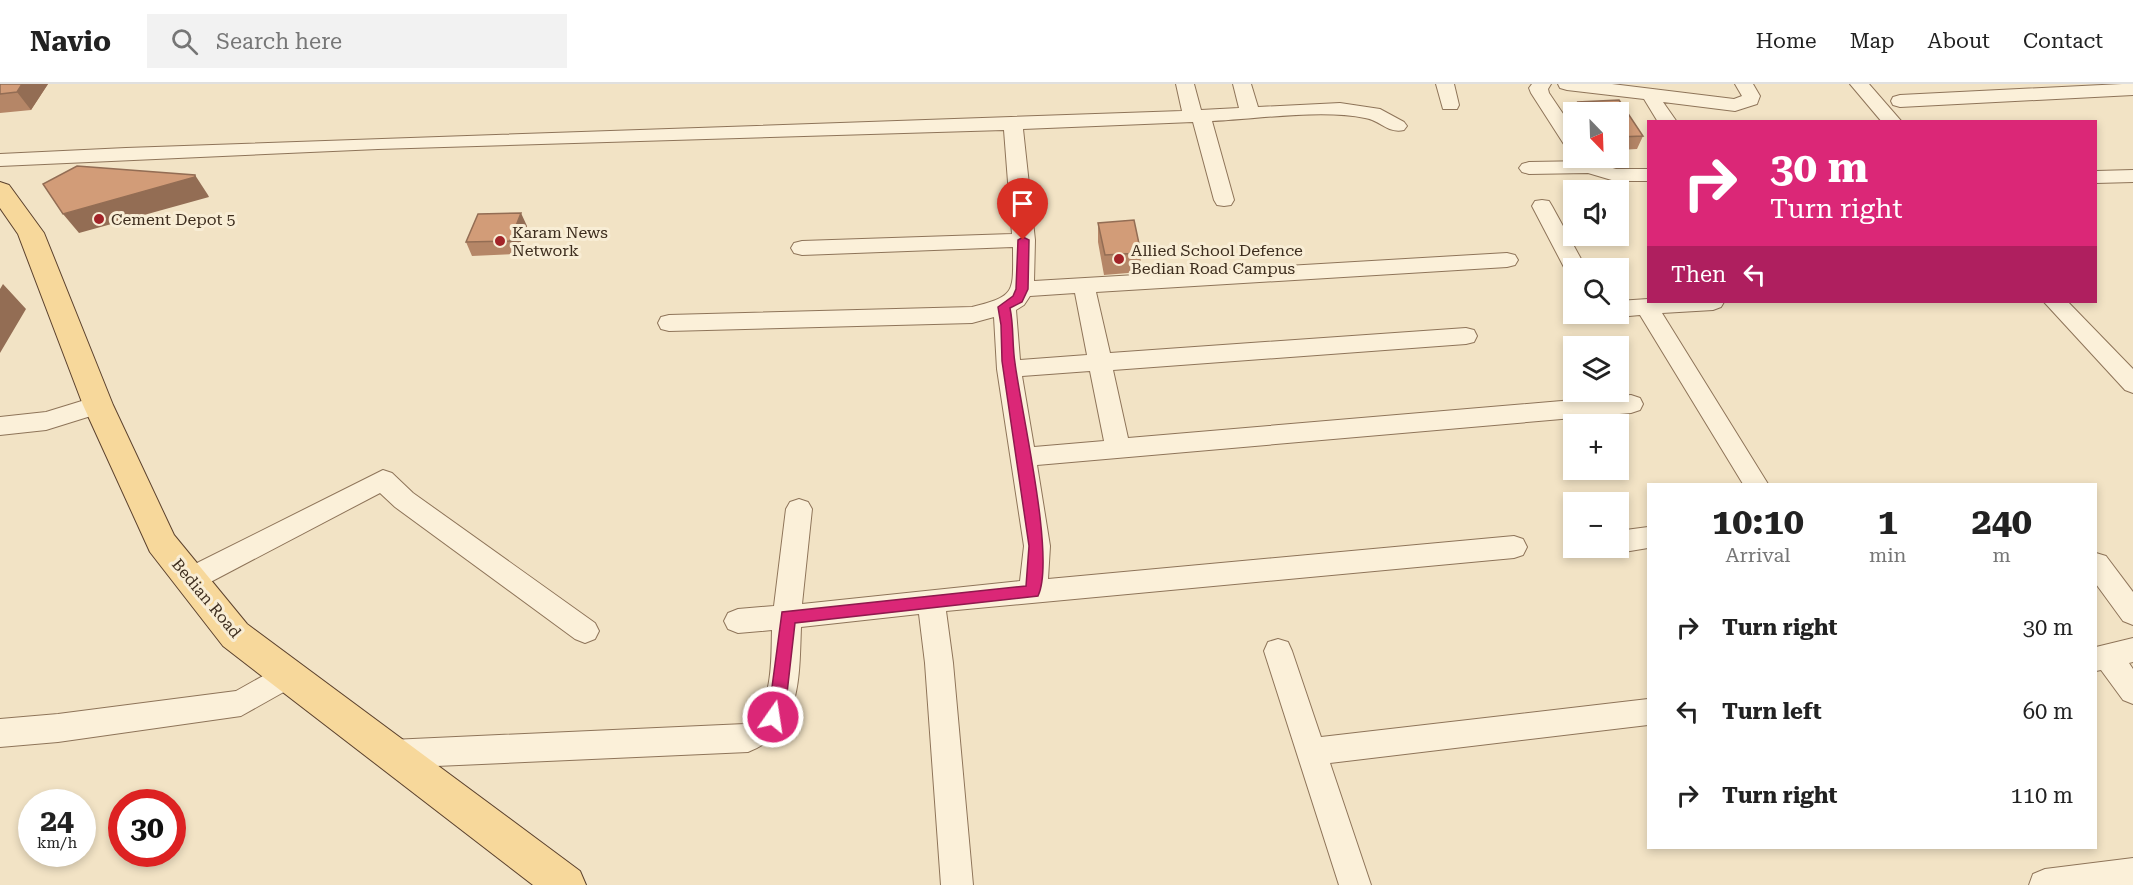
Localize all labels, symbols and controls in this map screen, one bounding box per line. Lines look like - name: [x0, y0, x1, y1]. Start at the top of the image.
- search box: [147, 14, 567, 68]
- text: Navio: [30, 25, 111, 58]
- icon: search: [168, 25, 201, 58]
- text: Search here: [216, 29, 342, 54]
- text: Home: [1756, 29, 1817, 53]
- text: Map: [1850, 29, 1895, 53]
- text: About: [1928, 29, 1990, 53]
- text: Contact: [2023, 29, 2103, 53]
- north arrow: [1563, 102, 1629, 168]
- map controls: [1563, 102, 1629, 558]
- text: 30 m: [1770, 143, 1868, 192]
- icon: right: [1671, 144, 1749, 222]
- pin: [997, 178, 1048, 240]
- button: sound: [1563, 180, 1629, 246]
- icon: arrive: [1006, 187, 1039, 220]
- text: Turn right: [1770, 193, 1903, 225]
- place label: Cement Depot 5: [111, 210, 236, 229]
- marker: Cement Depot 5: [92, 212, 106, 226]
- place label: Karam News Network: [512, 223, 608, 260]
- marker: Karam News Network: [493, 234, 507, 248]
- place label: Allied School Defence Bedian Road Campus: [1131, 241, 1303, 278]
- marker: Allied School Defence Bedian Road Campus: [1112, 252, 1126, 266]
- button: search: [1563, 258, 1629, 324]
- icon: left: [1738, 258, 1771, 291]
- text: Then: [1671, 262, 1726, 287]
- button: layers: [1563, 336, 1629, 402]
- button: +: [1563, 414, 1629, 480]
- button: −: [1563, 492, 1629, 558]
- text: 10:10: [1712, 501, 1804, 543]
- text: 1: [1878, 501, 1898, 543]
- text: 240: [1972, 501, 2032, 543]
- text: Arrival: [1725, 543, 1790, 567]
- text: min: [1869, 543, 1906, 567]
- text: m: [1993, 543, 2011, 567]
- street label: Bedian Road: [168, 555, 245, 642]
- icon: right: [1671, 611, 1704, 644]
- text: Turn right: [1722, 615, 1837, 640]
- text: 30 m: [2023, 615, 2073, 640]
- position arrow: [741, 685, 805, 749]
- icon: left: [1671, 695, 1704, 728]
- text: Turn left: [1722, 699, 1822, 724]
- text: 60 m: [2023, 699, 2073, 724]
- icon: right: [1671, 779, 1704, 812]
- text: Turn right: [1722, 783, 1837, 808]
- text: 110 m: [2010, 783, 2073, 808]
- speed limit sign: 30: [108, 789, 186, 867]
- text: 24: [40, 803, 74, 838]
- text: km/h: [37, 834, 77, 852]

